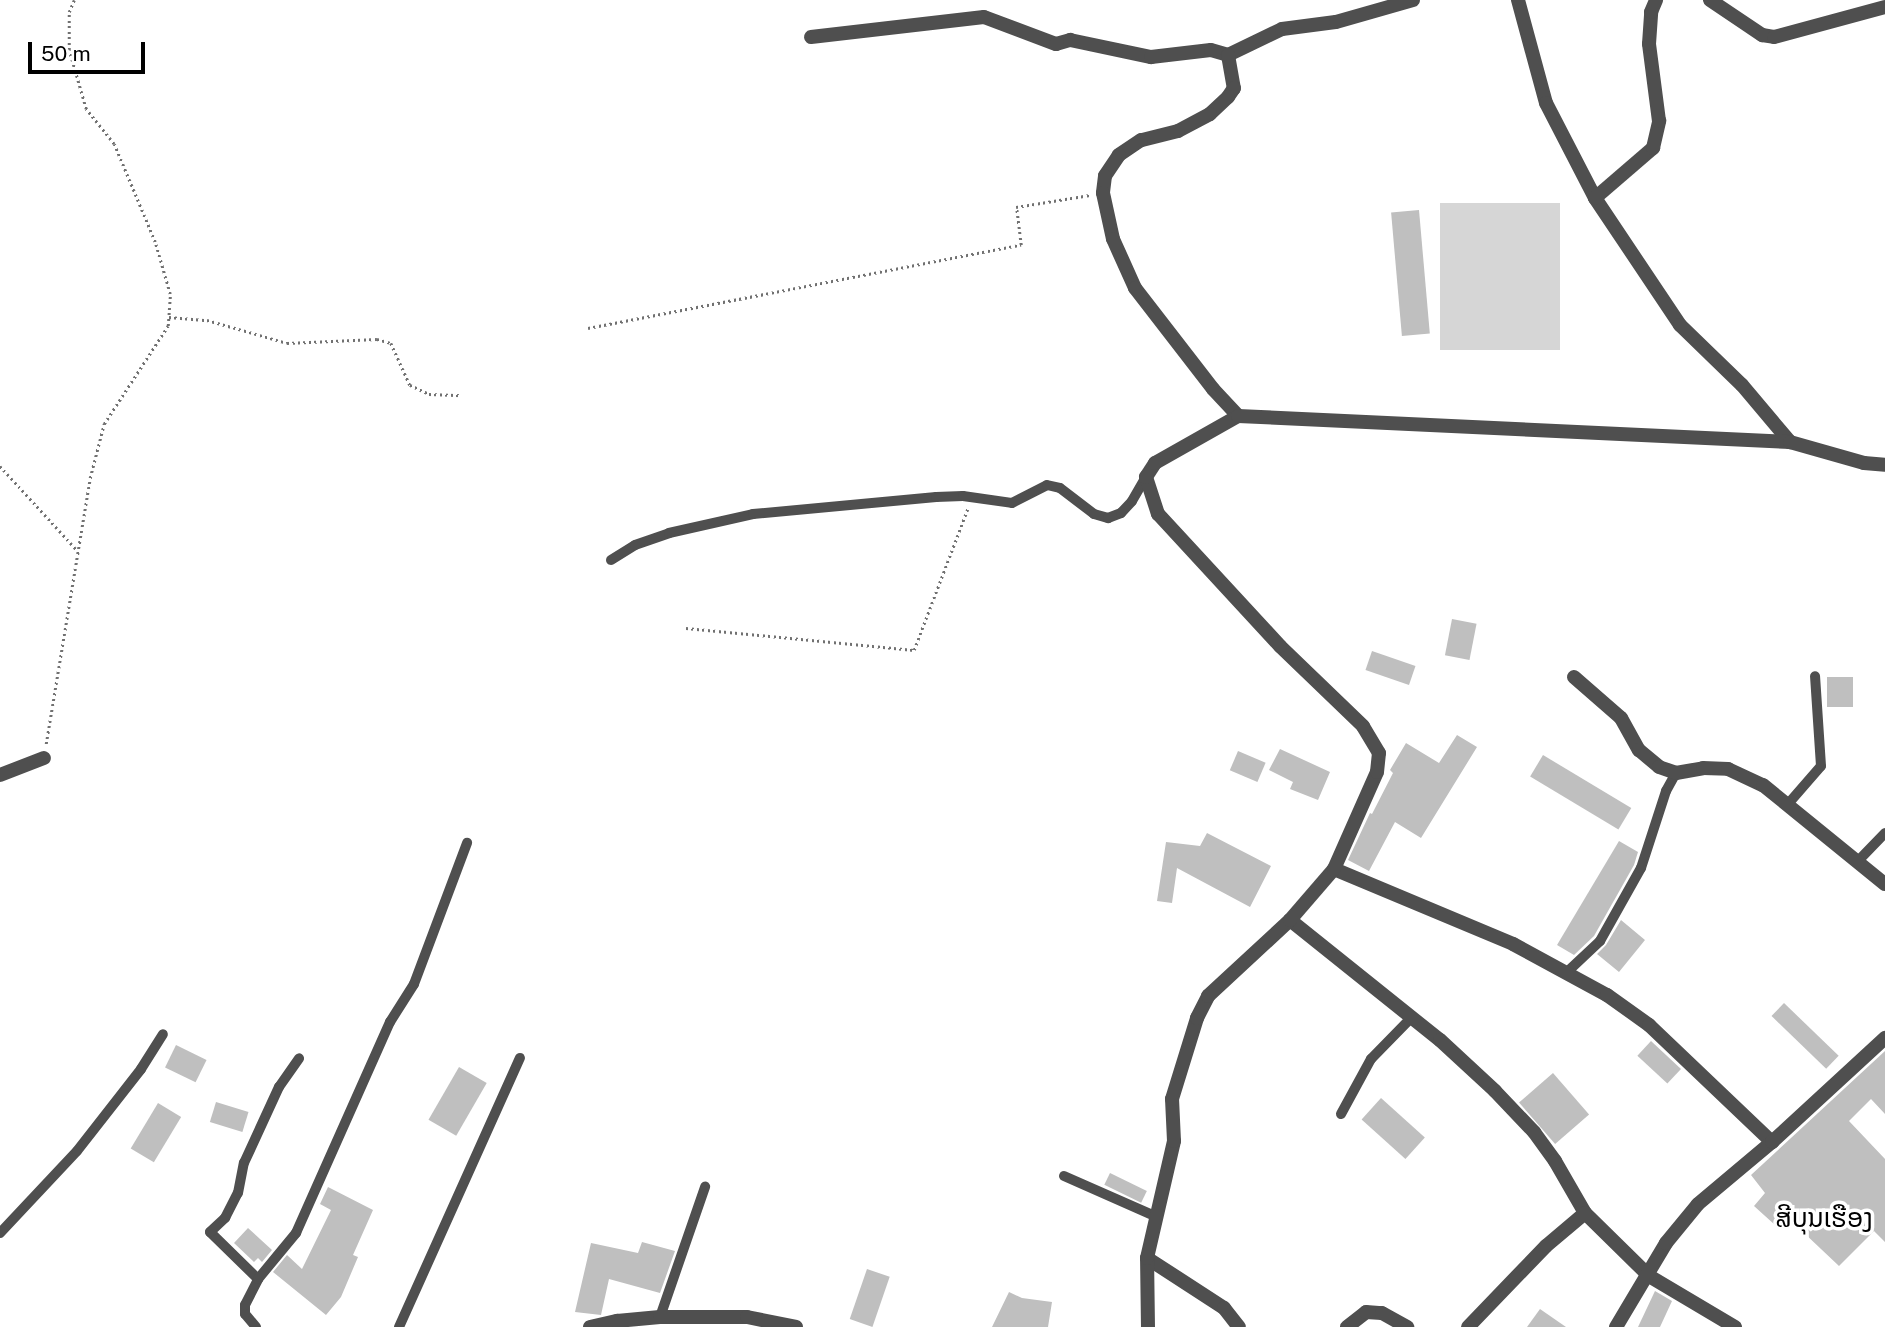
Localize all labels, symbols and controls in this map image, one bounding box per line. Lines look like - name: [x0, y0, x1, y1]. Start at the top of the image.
- scale bar: [32, 28, 149, 72]
- text: 50 m: [41, 41, 91, 66]
- district label: ສີບຸນເຮືອງ: [1775, 1202, 1873, 1234]

